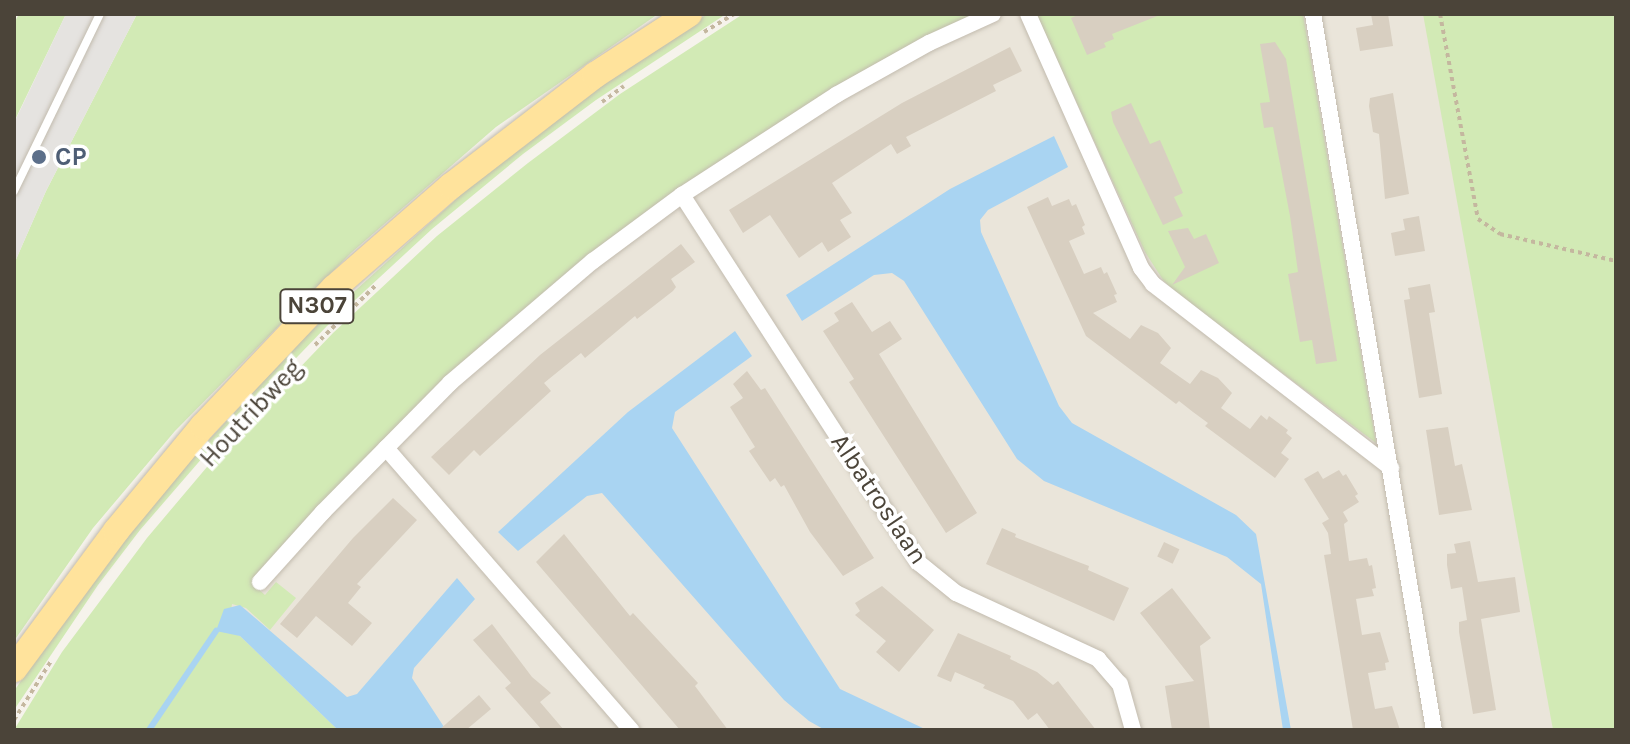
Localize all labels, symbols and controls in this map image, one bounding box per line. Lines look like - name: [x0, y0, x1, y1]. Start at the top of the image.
- place label: CP: [55, 141, 87, 173]
- marker: CP: [30, 148, 48, 166]
- road number: N307: [279, 286, 355, 326]
- street label: Houtribweg: [193, 352, 309, 474]
- street label: Albatroslaan: [824, 428, 934, 570]

